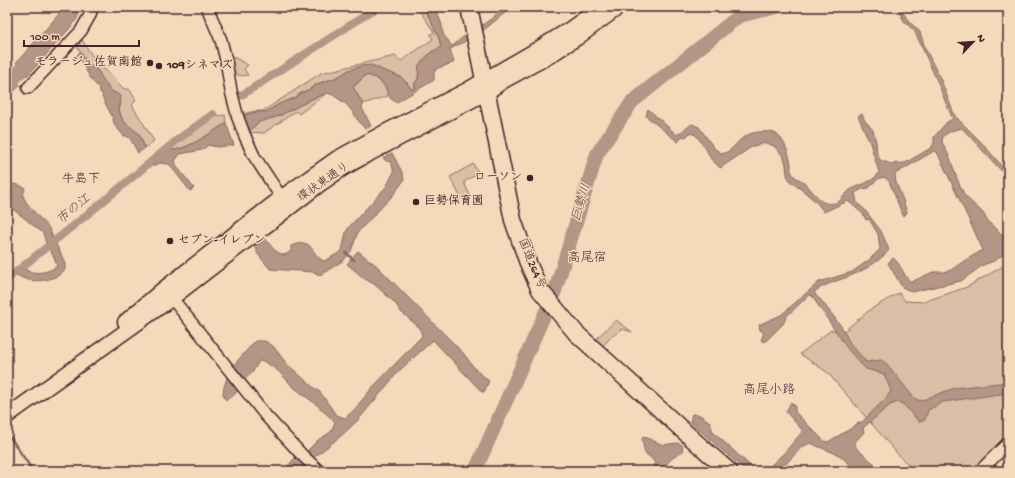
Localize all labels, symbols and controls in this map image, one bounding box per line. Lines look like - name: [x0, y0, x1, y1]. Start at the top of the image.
- scale bar: [24, 22, 139, 48]
- north arrow: [953, 22, 993, 62]
- text: 100 m: [29, 31, 60, 45]
- text: N: [973, 33, 987, 44]
- place label: モラージュ佐賀南館: [35, 55, 142, 70]
- marker: モラージュ佐賀南館: [145, 58, 155, 68]
- place label: 109シネマズ: [166, 59, 233, 73]
- marker: 109シネマズ: [154, 61, 164, 71]
- street label: 環状東通り: [295, 159, 353, 206]
- place label: ローソン: [474, 171, 522, 185]
- district label: 牛島下: [61, 172, 101, 187]
- marker: ローソン: [525, 173, 535, 183]
- water label: 巨勢川: [568, 182, 595, 224]
- water label: 市の江: [53, 190, 95, 228]
- place label: 巨勢保育園: [424, 194, 484, 209]
- marker: 巨勢保育園: [411, 197, 421, 207]
- place label: セブン-イレブン: [178, 233, 266, 248]
- marker: セブン-イレブン: [165, 236, 175, 246]
- street label: 国道264号: [514, 236, 549, 291]
- district label: 高尾宿: [567, 250, 607, 266]
- district label: 高尾小路: [743, 382, 795, 398]

